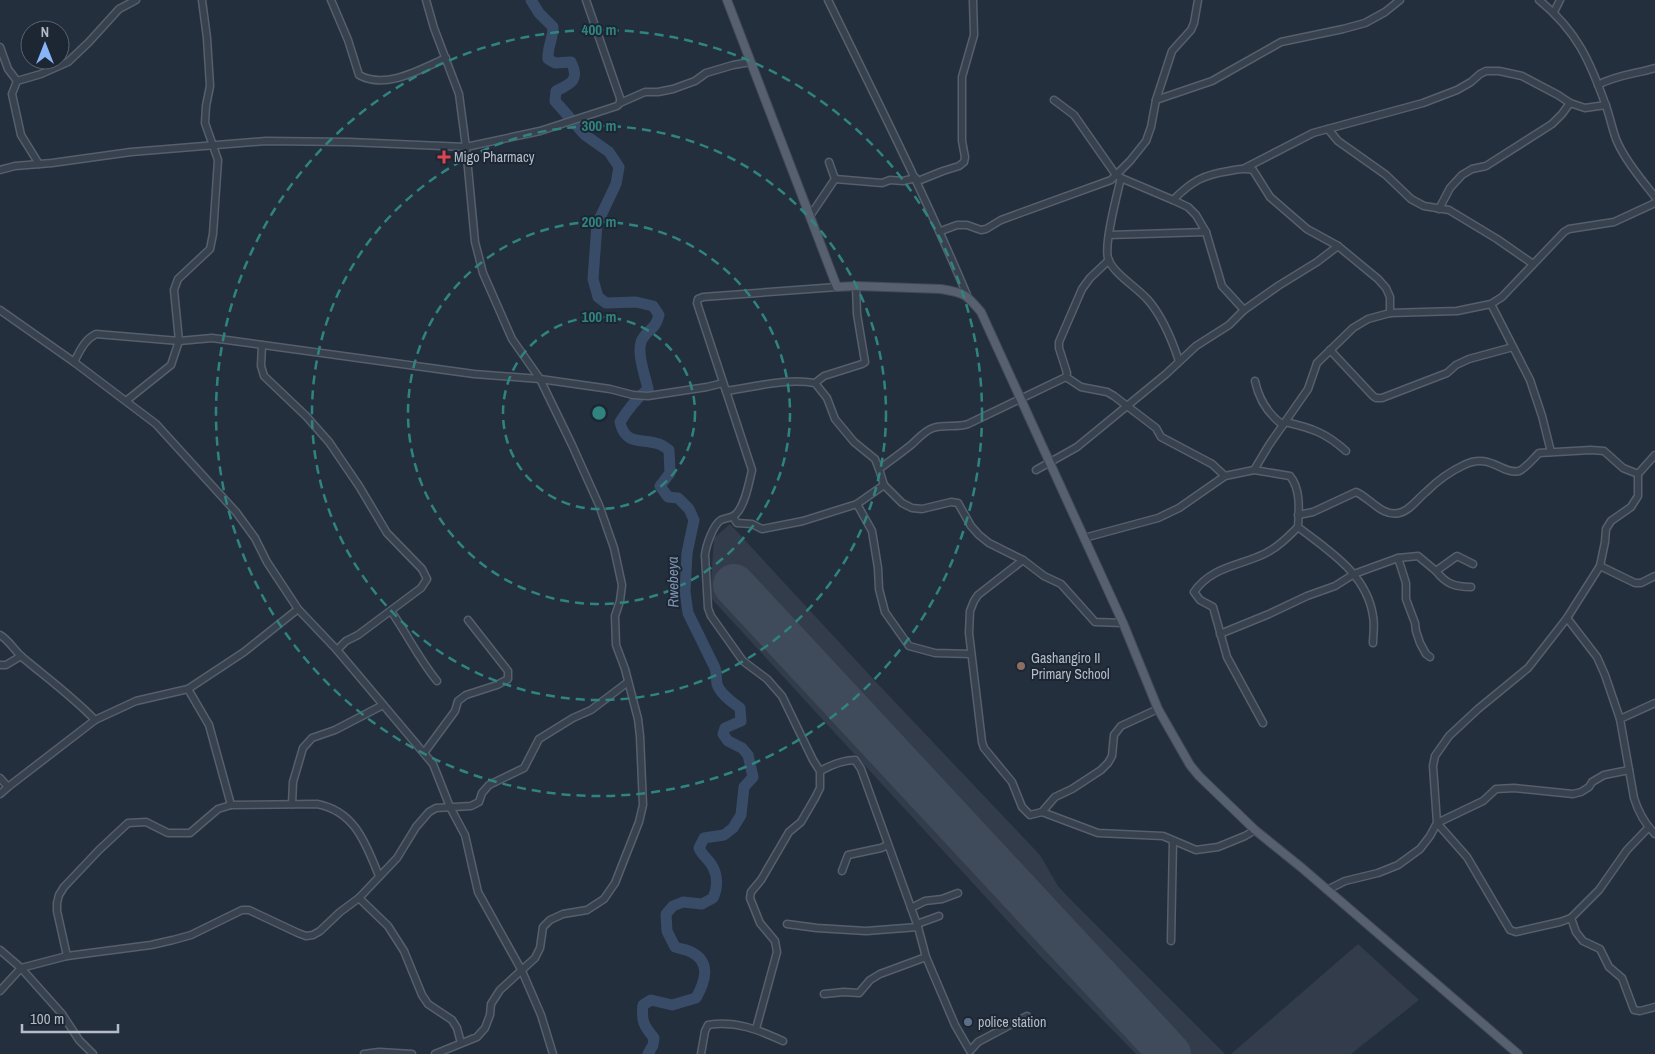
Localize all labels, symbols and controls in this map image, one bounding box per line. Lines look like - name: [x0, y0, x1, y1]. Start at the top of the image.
- text: 400 m: [582, 19, 616, 40]
- north arrow: [20, 20, 70, 70]
- text: N: [41, 23, 49, 41]
- text: 300 m: [582, 115, 616, 136]
- place label: Migo Pharmacy: [454, 148, 535, 166]
- marker: Migo Pharmacy: [438, 151, 450, 163]
- text: 200 m: [582, 211, 616, 232]
- text: 100 m: [582, 306, 616, 327]
- centre of rings: [590, 404, 608, 422]
- water label: Rwebeya: [662, 556, 683, 608]
- place label: Gashangiro II Primary School: [1031, 649, 1109, 683]
- marker: Gashangiro II Primary School: [1015, 660, 1027, 672]
- scale bar: [22, 1002, 119, 1034]
- text: 100 m: [30, 1008, 64, 1029]
- place label: police station: [978, 1013, 1046, 1031]
- marker: police station: [962, 1016, 974, 1028]

